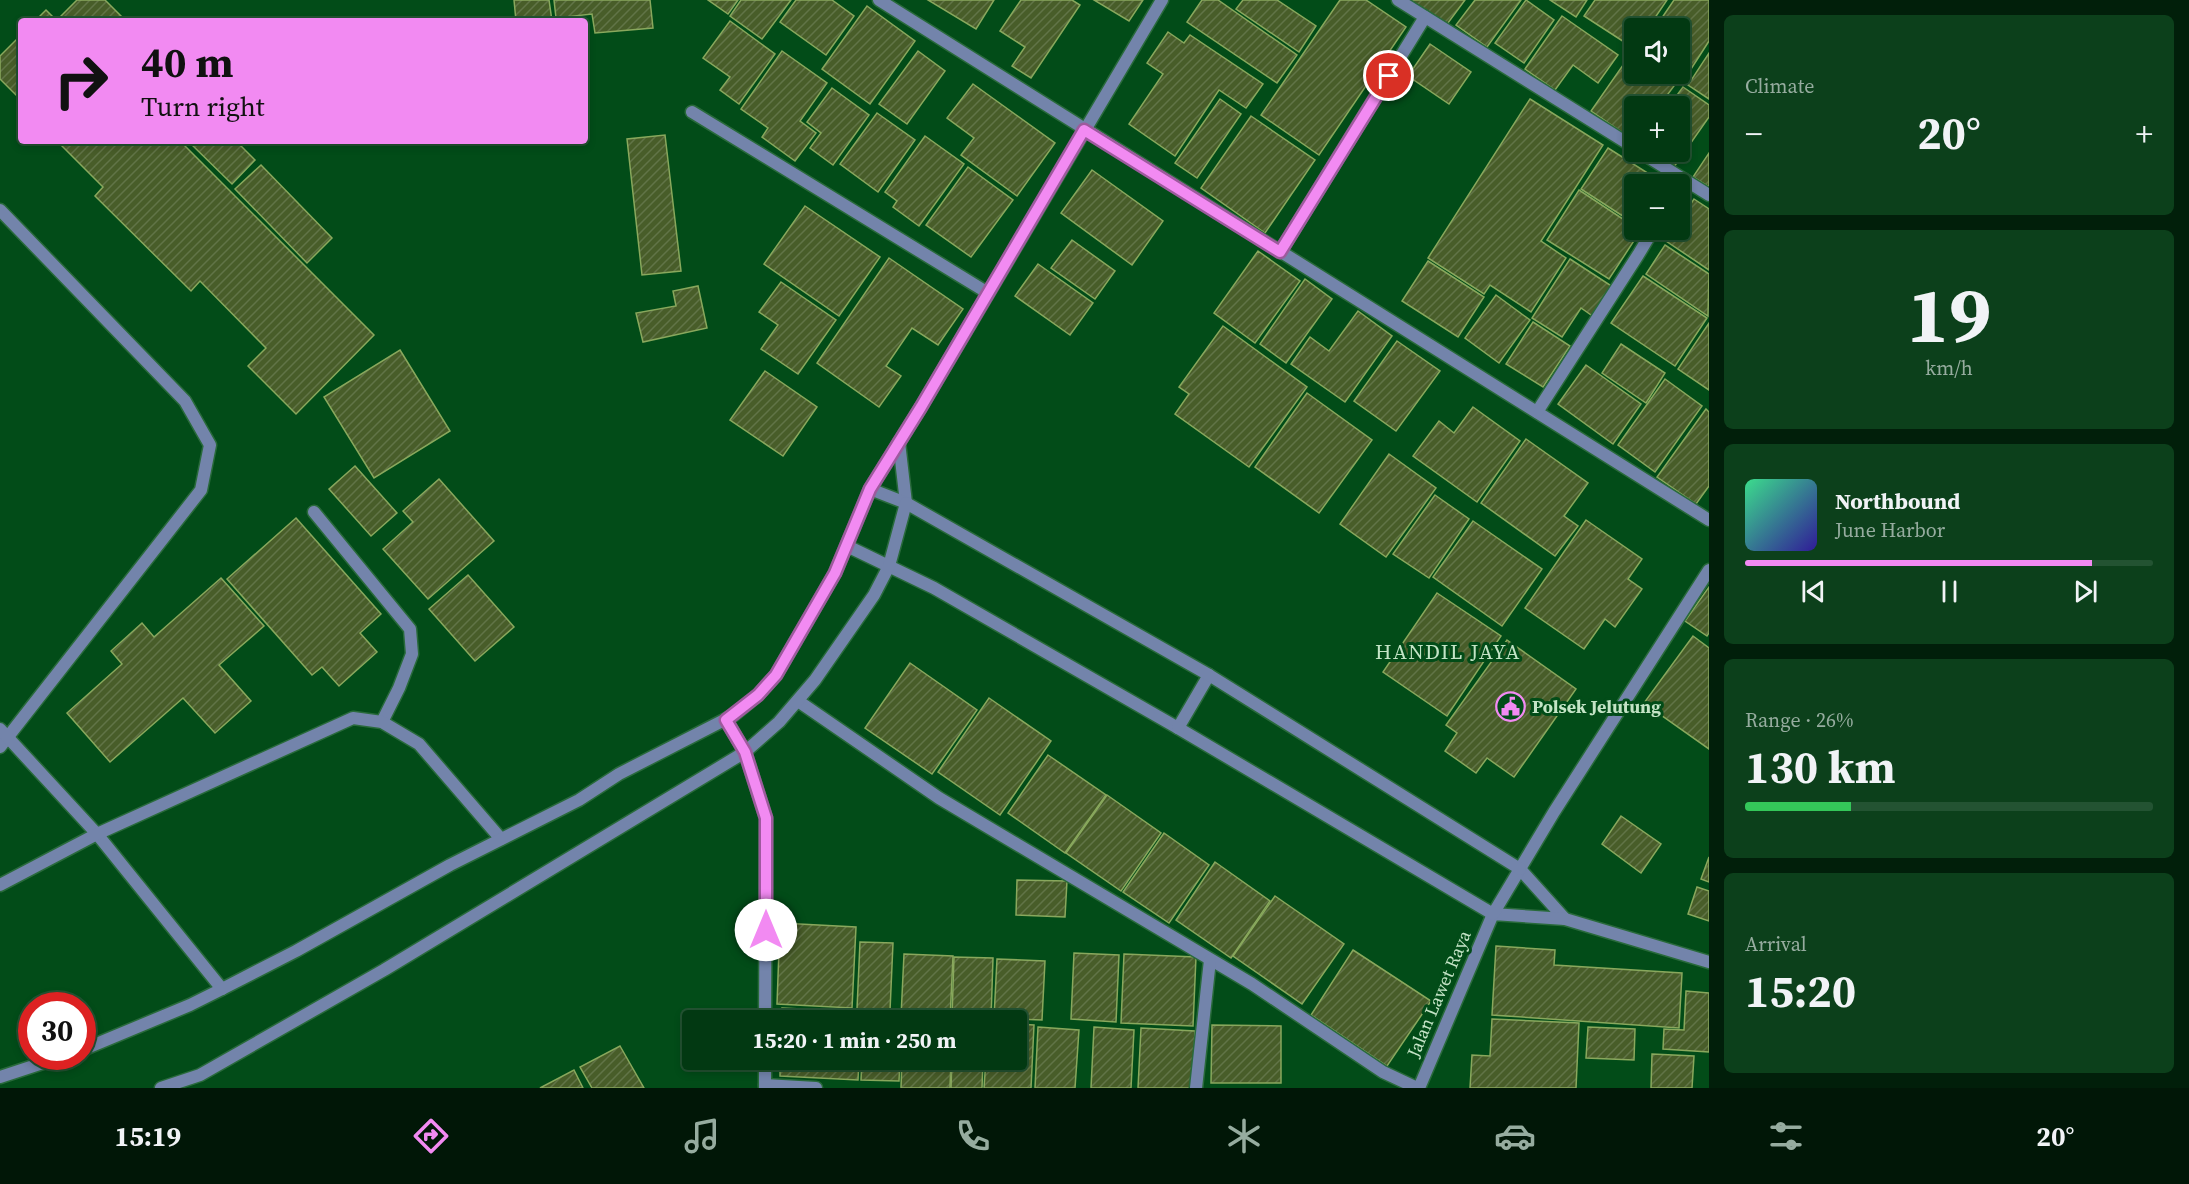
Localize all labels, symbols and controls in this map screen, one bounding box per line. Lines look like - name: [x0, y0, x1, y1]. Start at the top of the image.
- map controls: [1624, 18, 1690, 240]
- button: sound: [1624, 18, 1690, 84]
- text: 40 m: [141, 33, 234, 91]
- icon: right: [42, 42, 120, 120]
- pin: [1363, 50, 1414, 101]
- icon: arrive: [1372, 59, 1405, 92]
- text: Climate: [1745, 72, 1814, 100]
- text: Turn right: [141, 88, 265, 125]
- button: +: [1624, 96, 1690, 162]
- text: 20°: [1917, 102, 1981, 164]
- text: −: [1745, 111, 1763, 156]
- text: +: [2135, 111, 2153, 156]
- button: −: [1624, 174, 1690, 240]
- text: 19: [1907, 261, 1991, 368]
- text: km/h: [1925, 354, 1973, 382]
- text: Northbound: [1835, 486, 1960, 516]
- text: June Harbor: [1835, 516, 1945, 544]
- icon: previous: [1797, 575, 1830, 608]
- icon: pause: [1933, 575, 1966, 608]
- icon: next: [2069, 575, 2102, 608]
- district label: HANDIL JAYA: [1375, 637, 1521, 666]
- public building icon: Polsek Jelutung: [1495, 691, 1527, 723]
- place label: Polsek Jelutung: [1532, 694, 1661, 719]
- text: Range · 26%: [1745, 706, 1854, 734]
- text: 130 km: [1745, 736, 1896, 798]
- position arrow: [734, 898, 798, 962]
- street label: Jalan Lawet Raya: [1400, 926, 1477, 1062]
- text: Arrival: [1745, 930, 1807, 958]
- text: 15:20: [1745, 960, 1856, 1022]
- speed limit sign: 30: [18, 992, 96, 1070]
- text: 15:20 · 1 min · 250 m: [753, 1025, 956, 1055]
- icon: directions: [410, 1115, 452, 1157]
- icon: music: [681, 1115, 723, 1157]
- icon: phone: [952, 1115, 994, 1157]
- icon: climate: [1223, 1115, 1265, 1157]
- icon: car: [1494, 1115, 1536, 1157]
- icon: filters: [1765, 1115, 1807, 1157]
- text: 15:19: [115, 1118, 181, 1155]
- text: 20°: [2036, 1118, 2074, 1155]

